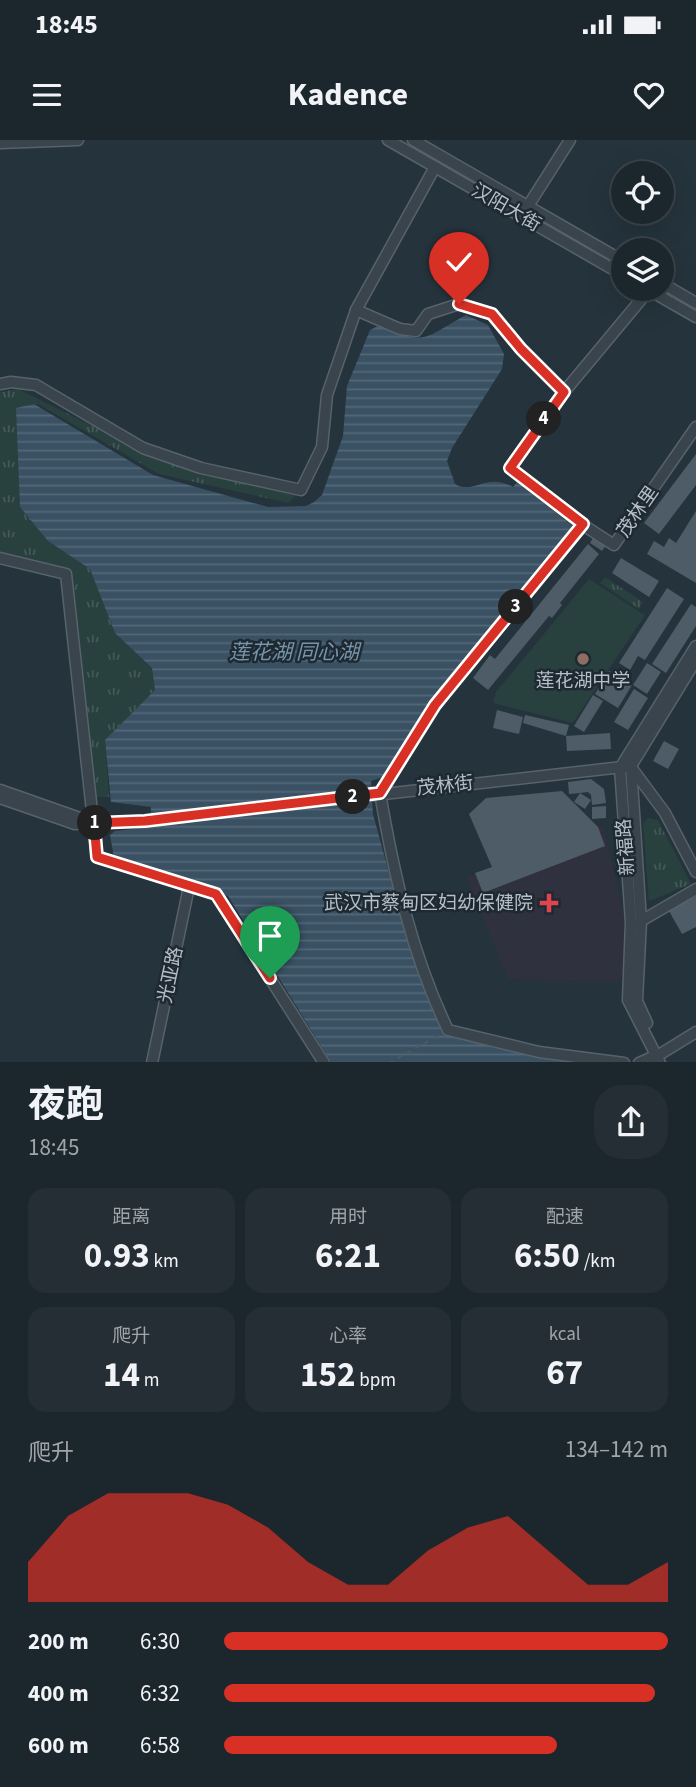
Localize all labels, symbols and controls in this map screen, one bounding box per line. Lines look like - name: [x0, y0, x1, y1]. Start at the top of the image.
- text: 18:45: [35, 6, 98, 43]
- text: Kadence: [288, 72, 408, 118]
- icon: menu: [28, 76, 66, 114]
- icon: heart: [630, 76, 668, 114]
- map controls: [611, 161, 674, 301]
- button: locate: [611, 161, 674, 224]
- street label: 汉阳大街: [466, 177, 546, 239]
- pin: [429, 232, 489, 304]
- button: layers: [611, 238, 674, 301]
- icon: check: [440, 243, 478, 281]
- pin: 4: [526, 402, 562, 436]
- text: 4: [538, 405, 549, 432]
- street label: 茂林里: [611, 481, 665, 543]
- pin: 3: [498, 589, 534, 624]
- text: 3: [510, 593, 521, 620]
- water label: 莲花湖 同心湖: [229, 637, 362, 667]
- marker: 莲花湖中学: [575, 651, 591, 667]
- place label: 莲花湖中学: [535, 668, 631, 695]
- street label: 茂林街: [415, 770, 475, 802]
- pin: 2: [336, 780, 370, 814]
- text: 2: [347, 783, 358, 810]
- pin: 1: [78, 806, 112, 840]
- text: 1: [89, 809, 100, 836]
- street label: 新福路: [611, 818, 641, 876]
- place label: 武汉市蔡甸区妇幼保健院: [324, 890, 533, 917]
- marker: 武汉市蔡甸区妇幼保健院: [539, 893, 559, 913]
- pin: [240, 906, 300, 978]
- icon: arrive: [251, 917, 289, 955]
- street label: 光亚路: [152, 944, 190, 1006]
- text: 夜跑: [28, 1078, 104, 1132]
- button: share: [594, 1085, 668, 1159]
- text: 18:45: [28, 1131, 79, 1164]
- text: 距离: [112, 1204, 150, 1231]
- text: 用时: [329, 1204, 367, 1231]
- text: 配速: [546, 1204, 584, 1231]
- text: 0.93: [84, 1231, 150, 1281]
- text: 6:21: [315, 1231, 381, 1281]
- text: 6:50: [514, 1231, 580, 1281]
- text: km: [150, 1248, 179, 1275]
- text: /km: [580, 1248, 615, 1275]
- text: kcal: [549, 1321, 581, 1348]
- text: 爬升: [112, 1323, 150, 1350]
- text: 心率: [329, 1323, 367, 1350]
- text: 67: [546, 1348, 583, 1398]
- text: 14: [103, 1350, 140, 1400]
- text: 152: [300, 1350, 355, 1400]
- text: m: [140, 1367, 160, 1394]
- text: bpm: [355, 1367, 396, 1394]
- text: 134–142 m: [565, 1433, 668, 1466]
- text: 爬升: [28, 1436, 74, 1469]
- text: 200 m: [28, 1625, 89, 1658]
- text: 6:30: [140, 1625, 180, 1658]
- text: 400 m: [28, 1677, 89, 1710]
- text: 6:32: [140, 1677, 180, 1710]
- text: 600 m: [28, 1729, 89, 1762]
- text: 6:58: [140, 1729, 180, 1762]

